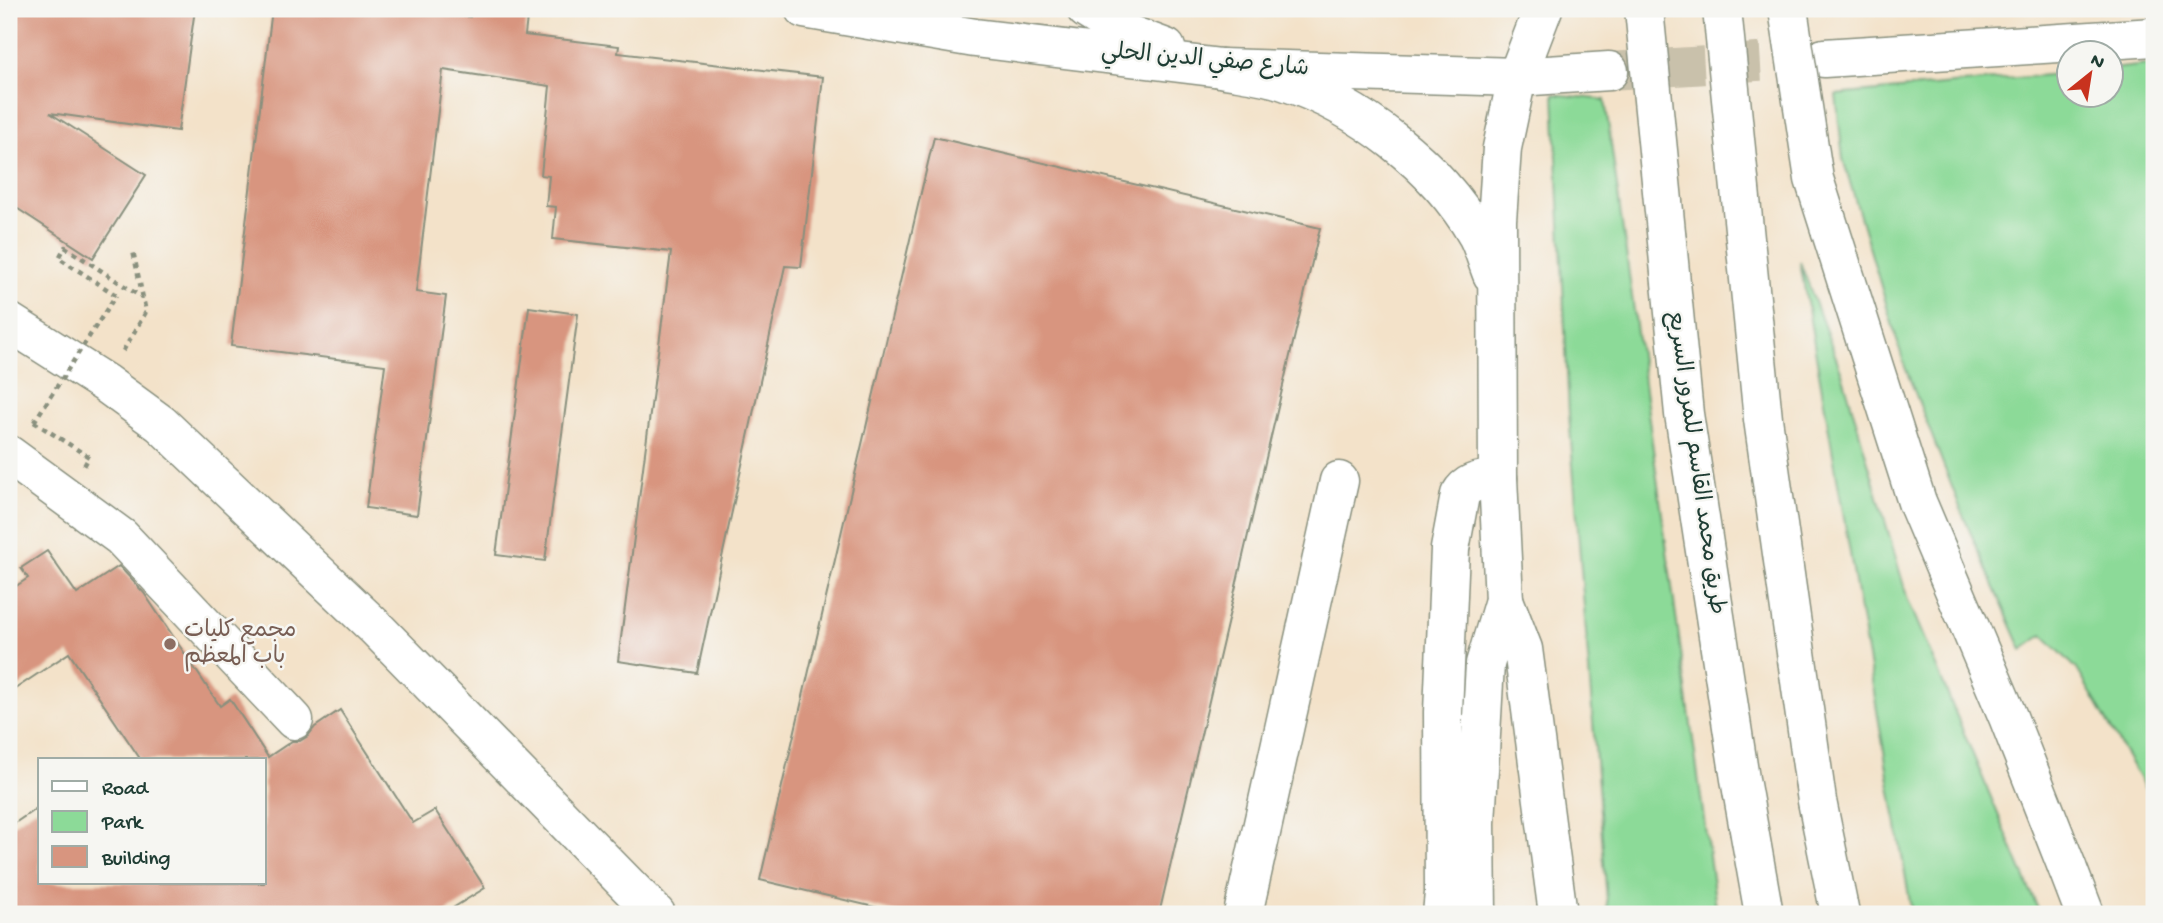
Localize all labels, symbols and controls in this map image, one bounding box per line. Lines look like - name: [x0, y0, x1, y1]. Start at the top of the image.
- street label: شارع صفي الدين الحلي: [1100, 38, 1310, 88]
- north arrow: [2054, 38, 2124, 108]
- text: N: [2086, 49, 2108, 75]
- street label: طريق محمد القاسم للمرور السريع: [1659, 309, 1730, 617]
- place label: مجمع كليات باب المعظم: [184, 618, 297, 672]
- marker: مجمع كليات باب المعظم: [162, 636, 178, 652]
- legend: [38, 758, 266, 884]
- text: Road: [102, 778, 150, 803]
- text: Park: [101, 812, 145, 837]
- text: Building: [101, 848, 171, 873]

